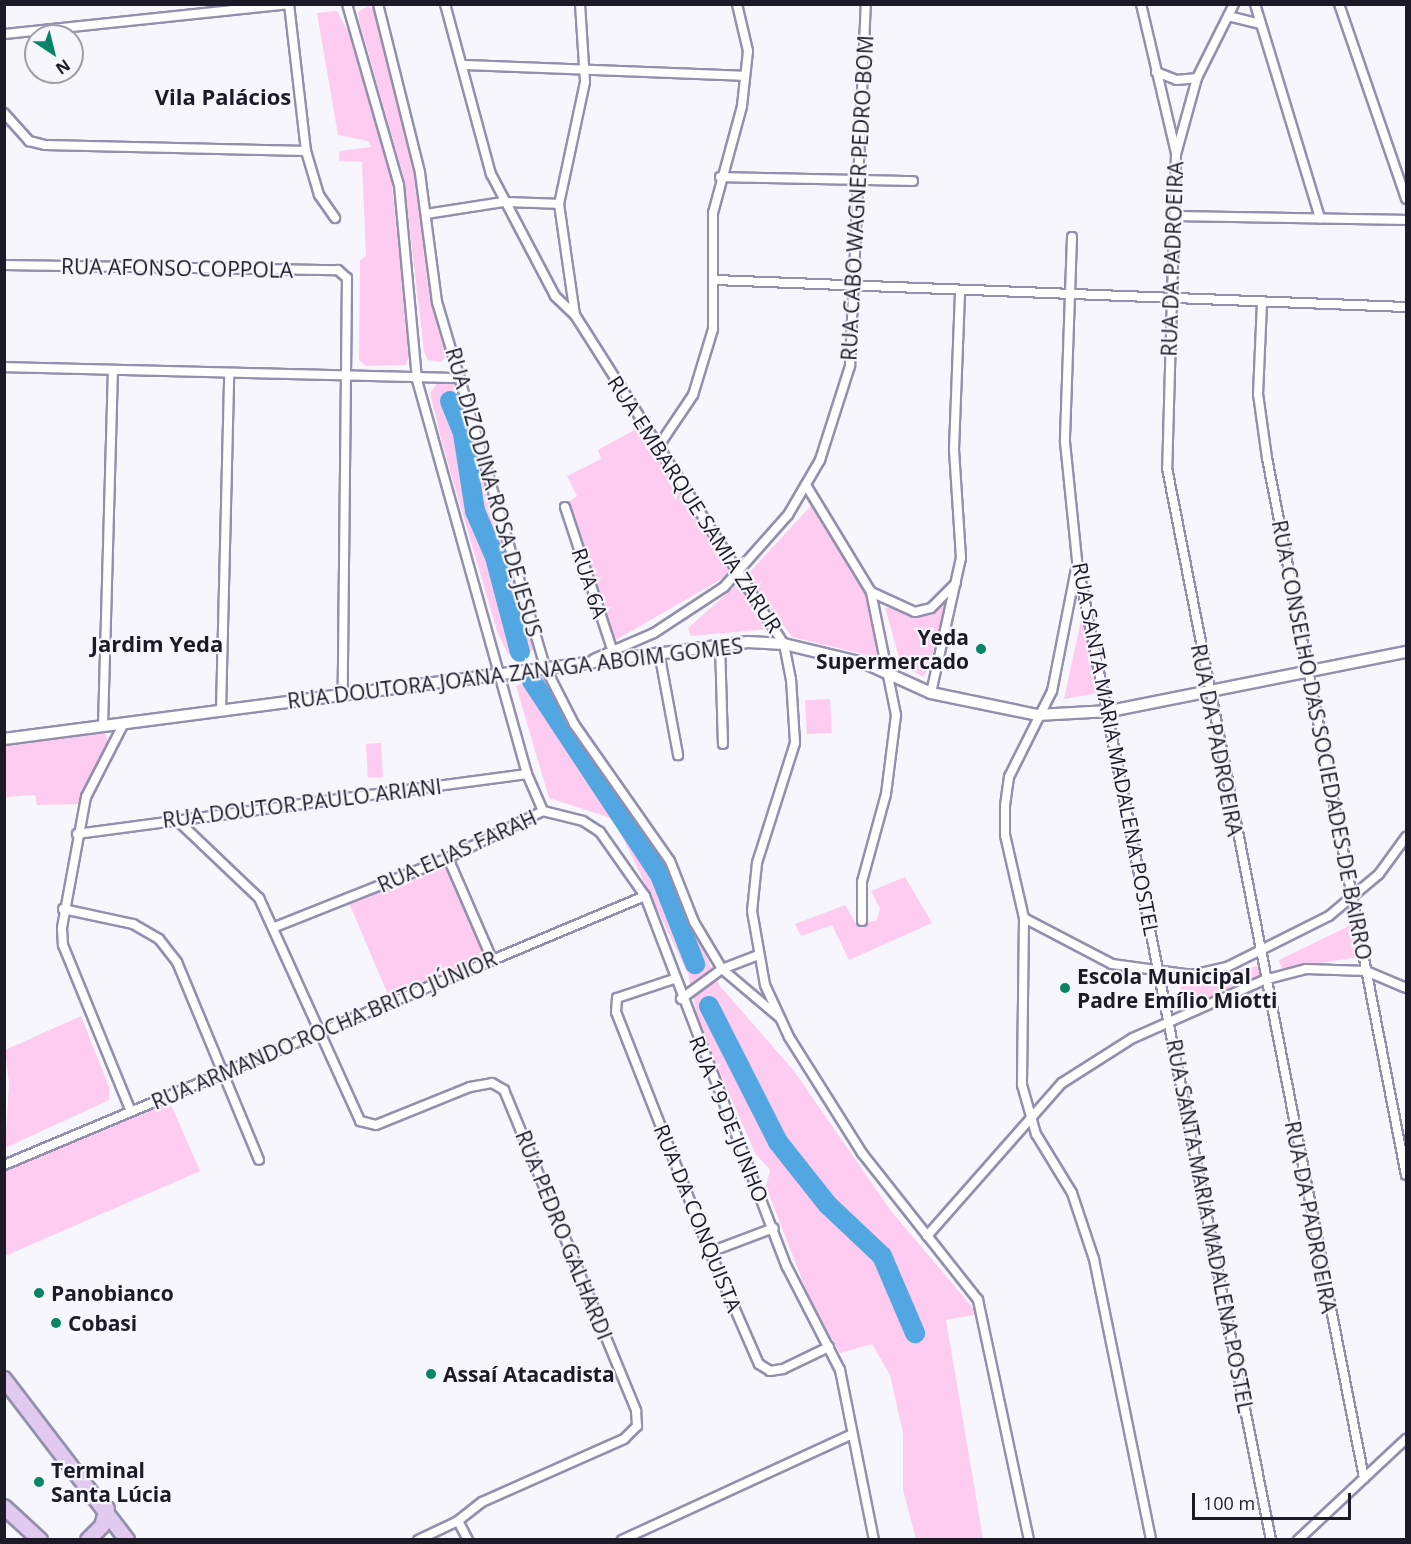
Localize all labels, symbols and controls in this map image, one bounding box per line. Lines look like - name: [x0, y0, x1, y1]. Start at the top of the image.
- north arrow: [24, 24, 84, 84]
- street label: RUA CABO WAGNER PEDRO BOM: [836, 35, 878, 361]
- text: N: [52, 54, 75, 80]
- district label: Vila Palácios: [155, 84, 291, 110]
- street label: RUA DA PADROEIRA: [1156, 161, 1188, 357]
- street label: RUA AFONSO COPPOLA: [61, 253, 293, 283]
- street label: RUA DIZODINA ROSA DE JESUS: [441, 345, 547, 639]
- street label: RUA EMBARQUE SAMIA ZARUR: [602, 371, 788, 637]
- street label: RUA CONSELHO DAS SOCIEDADES DE BAIRRO: [1267, 518, 1377, 962]
- street label: RUA 6A: [567, 545, 613, 621]
- street label: RUA SANTA MARIA MADALENA POSTEL: [1067, 560, 1165, 938]
- place label: Yeda Supermercado: [816, 624, 969, 674]
- district label: Jardim Yeda: [91, 631, 223, 657]
- street label: RUA DOUTORA JOANA ZANAGA ABOIM GOMES: [286, 633, 744, 713]
- marker: Yeda Supermercado: [974, 642, 988, 656]
- street label: RUA DA PADROEIRA: [1186, 642, 1248, 838]
- street label: RUA DOUTOR PAULO ARIANI: [161, 773, 443, 833]
- street label: RUA ELIAS FARAH: [373, 805, 541, 897]
- street label: RUA ARMANDO ROCHA BRITO JÚNIOR: [148, 946, 500, 1114]
- place label: Escola Municipal Padre Emílio Miotti: [1077, 963, 1277, 1013]
- marker: Escola Municipal Padre Emílio Miotti: [1058, 981, 1072, 995]
- street label: RUA 19 DE JUNHO: [684, 1032, 774, 1206]
- street label: RUA SANTA MARIA MADALENA POSTEL: [1161, 1037, 1259, 1415]
- street label: RUA DA PADROEIRA: [1280, 1119, 1342, 1315]
- street label: RUA DA CONQUISTA: [649, 1120, 747, 1316]
- street label: RUA PEDRO GALHARDI: [510, 1127, 618, 1343]
- place label: Panobianco: [51, 1280, 174, 1306]
- marker: Panobianco: [32, 1286, 46, 1300]
- place label: Cobasi: [68, 1310, 137, 1336]
- marker: Cobasi: [49, 1316, 63, 1330]
- place label: Assaí Atacadista: [443, 1361, 615, 1387]
- marker: Assaí Atacadista: [424, 1367, 438, 1381]
- place label: Terminal Santa Lúcia: [51, 1457, 172, 1507]
- marker: Terminal Santa Lúcia: [32, 1475, 46, 1489]
- scale bar: [1195, 1481, 1354, 1519]
- text: 100 m: [1203, 1491, 1255, 1515]

